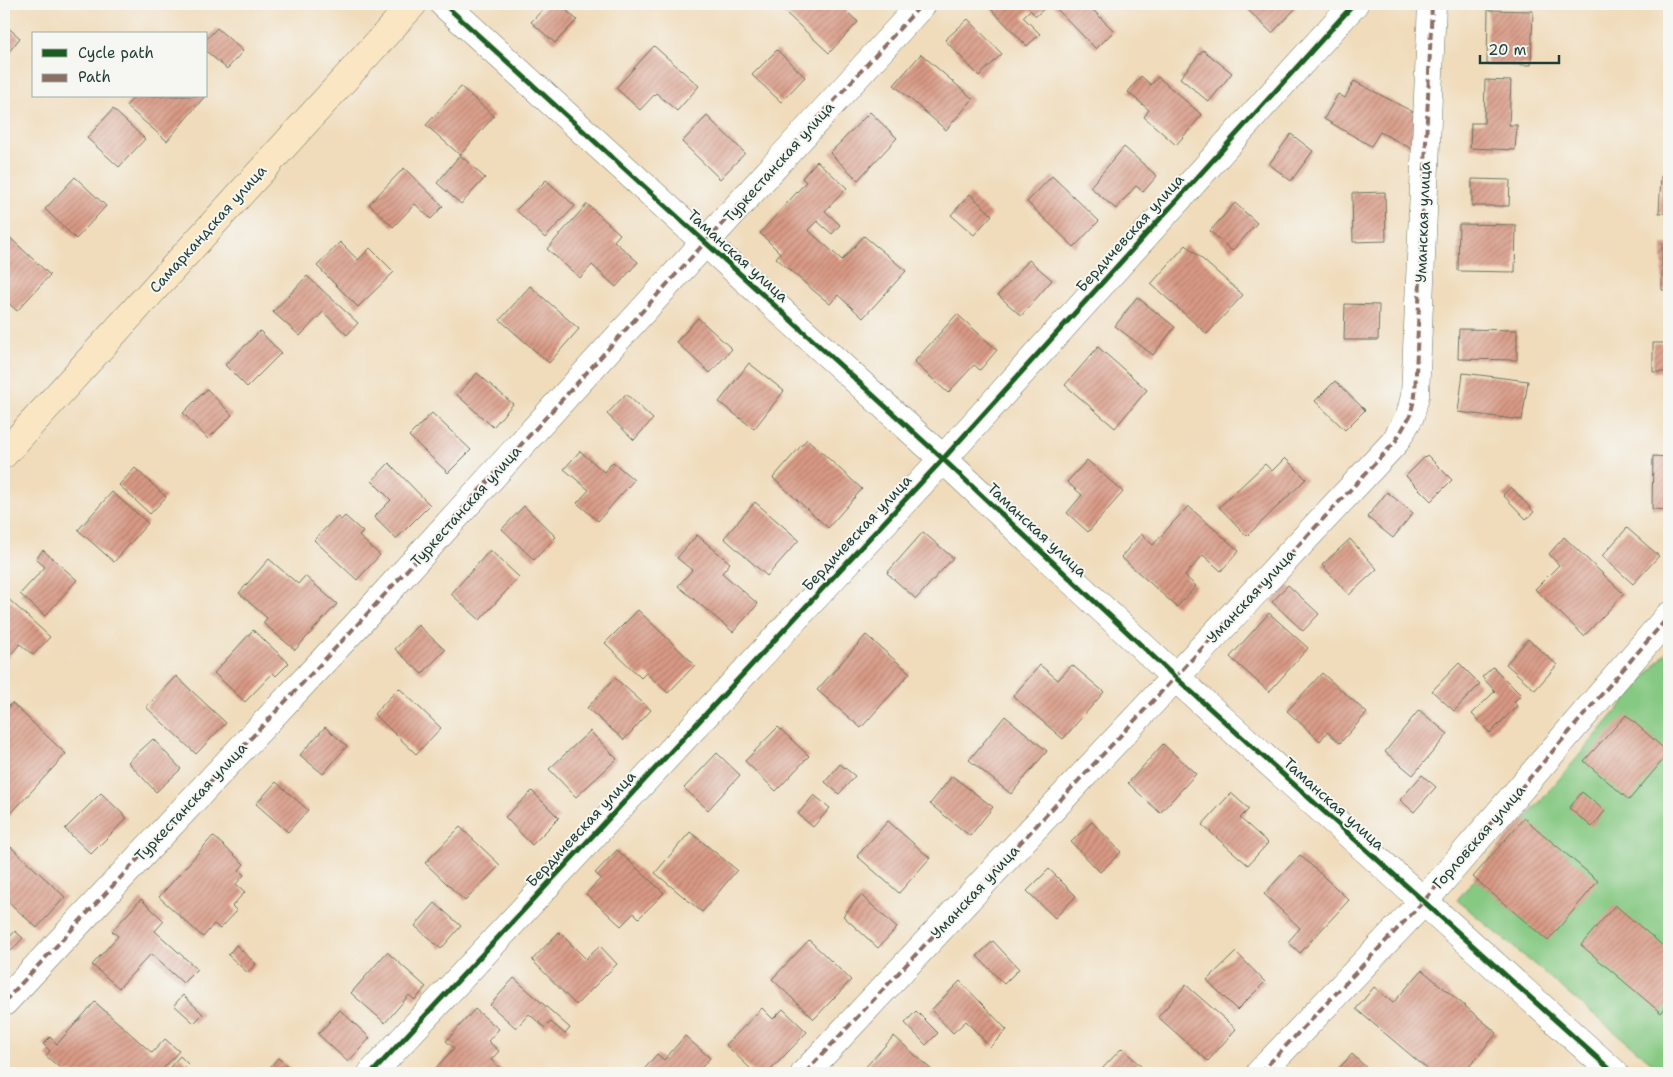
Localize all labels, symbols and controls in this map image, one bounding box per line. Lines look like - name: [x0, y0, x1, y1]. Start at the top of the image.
- legend: [32, 32, 208, 98]
- scale bar: [1480, 32, 1559, 64]
- text: 20 m: [1488, 40, 1527, 60]
- text: Cycle path: [78, 43, 154, 63]
- text: Path: [78, 67, 111, 87]
- street label: Туркестанская улица: [719, 97, 839, 227]
- street label: Самаркандская улица: [145, 160, 271, 297]
- street label: Уманская улица: [1411, 160, 1435, 283]
- street label: Бердичевская улица: [1072, 169, 1189, 296]
- street label: Таманская улица: [683, 205, 793, 307]
- street label: Туркестанская улица: [406, 441, 526, 571]
- street label: Бердичевская улица: [798, 470, 917, 596]
- street label: Таманская улица: [983, 479, 1092, 582]
- street label: Уманская улица: [1202, 544, 1300, 647]
- street label: Туркестанская улица: [130, 738, 252, 866]
- street label: Таманская улица: [1279, 753, 1389, 855]
- street label: Бердичевская улица: [522, 766, 641, 892]
- street label: Горловская улица: [1428, 780, 1530, 893]
- street label: Уманская улица: [926, 840, 1024, 943]

